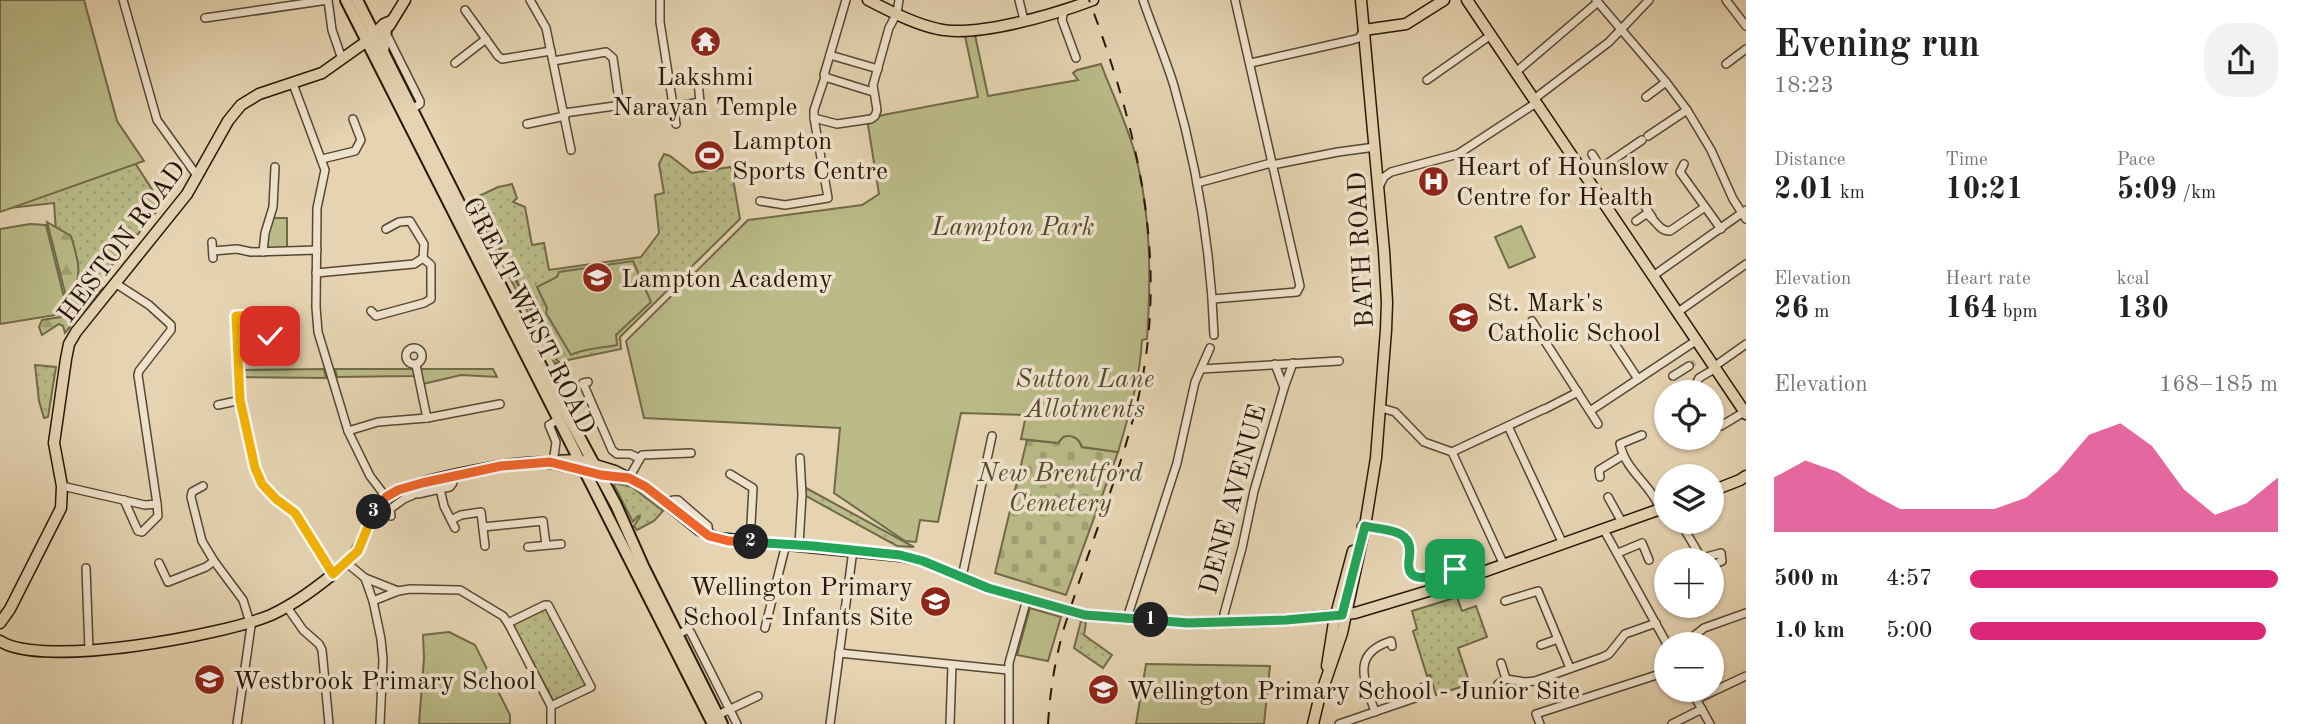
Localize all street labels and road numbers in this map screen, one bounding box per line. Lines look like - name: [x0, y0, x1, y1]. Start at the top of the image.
- street label: HESTON ROAD: [54, 157, 191, 328]
- street label: BATH ROAD: [1345, 171, 1379, 329]
- street label: GREAT WEST ROAD: [457, 193, 599, 438]
- street label: DENE AVENUE: [1196, 402, 1272, 597]

